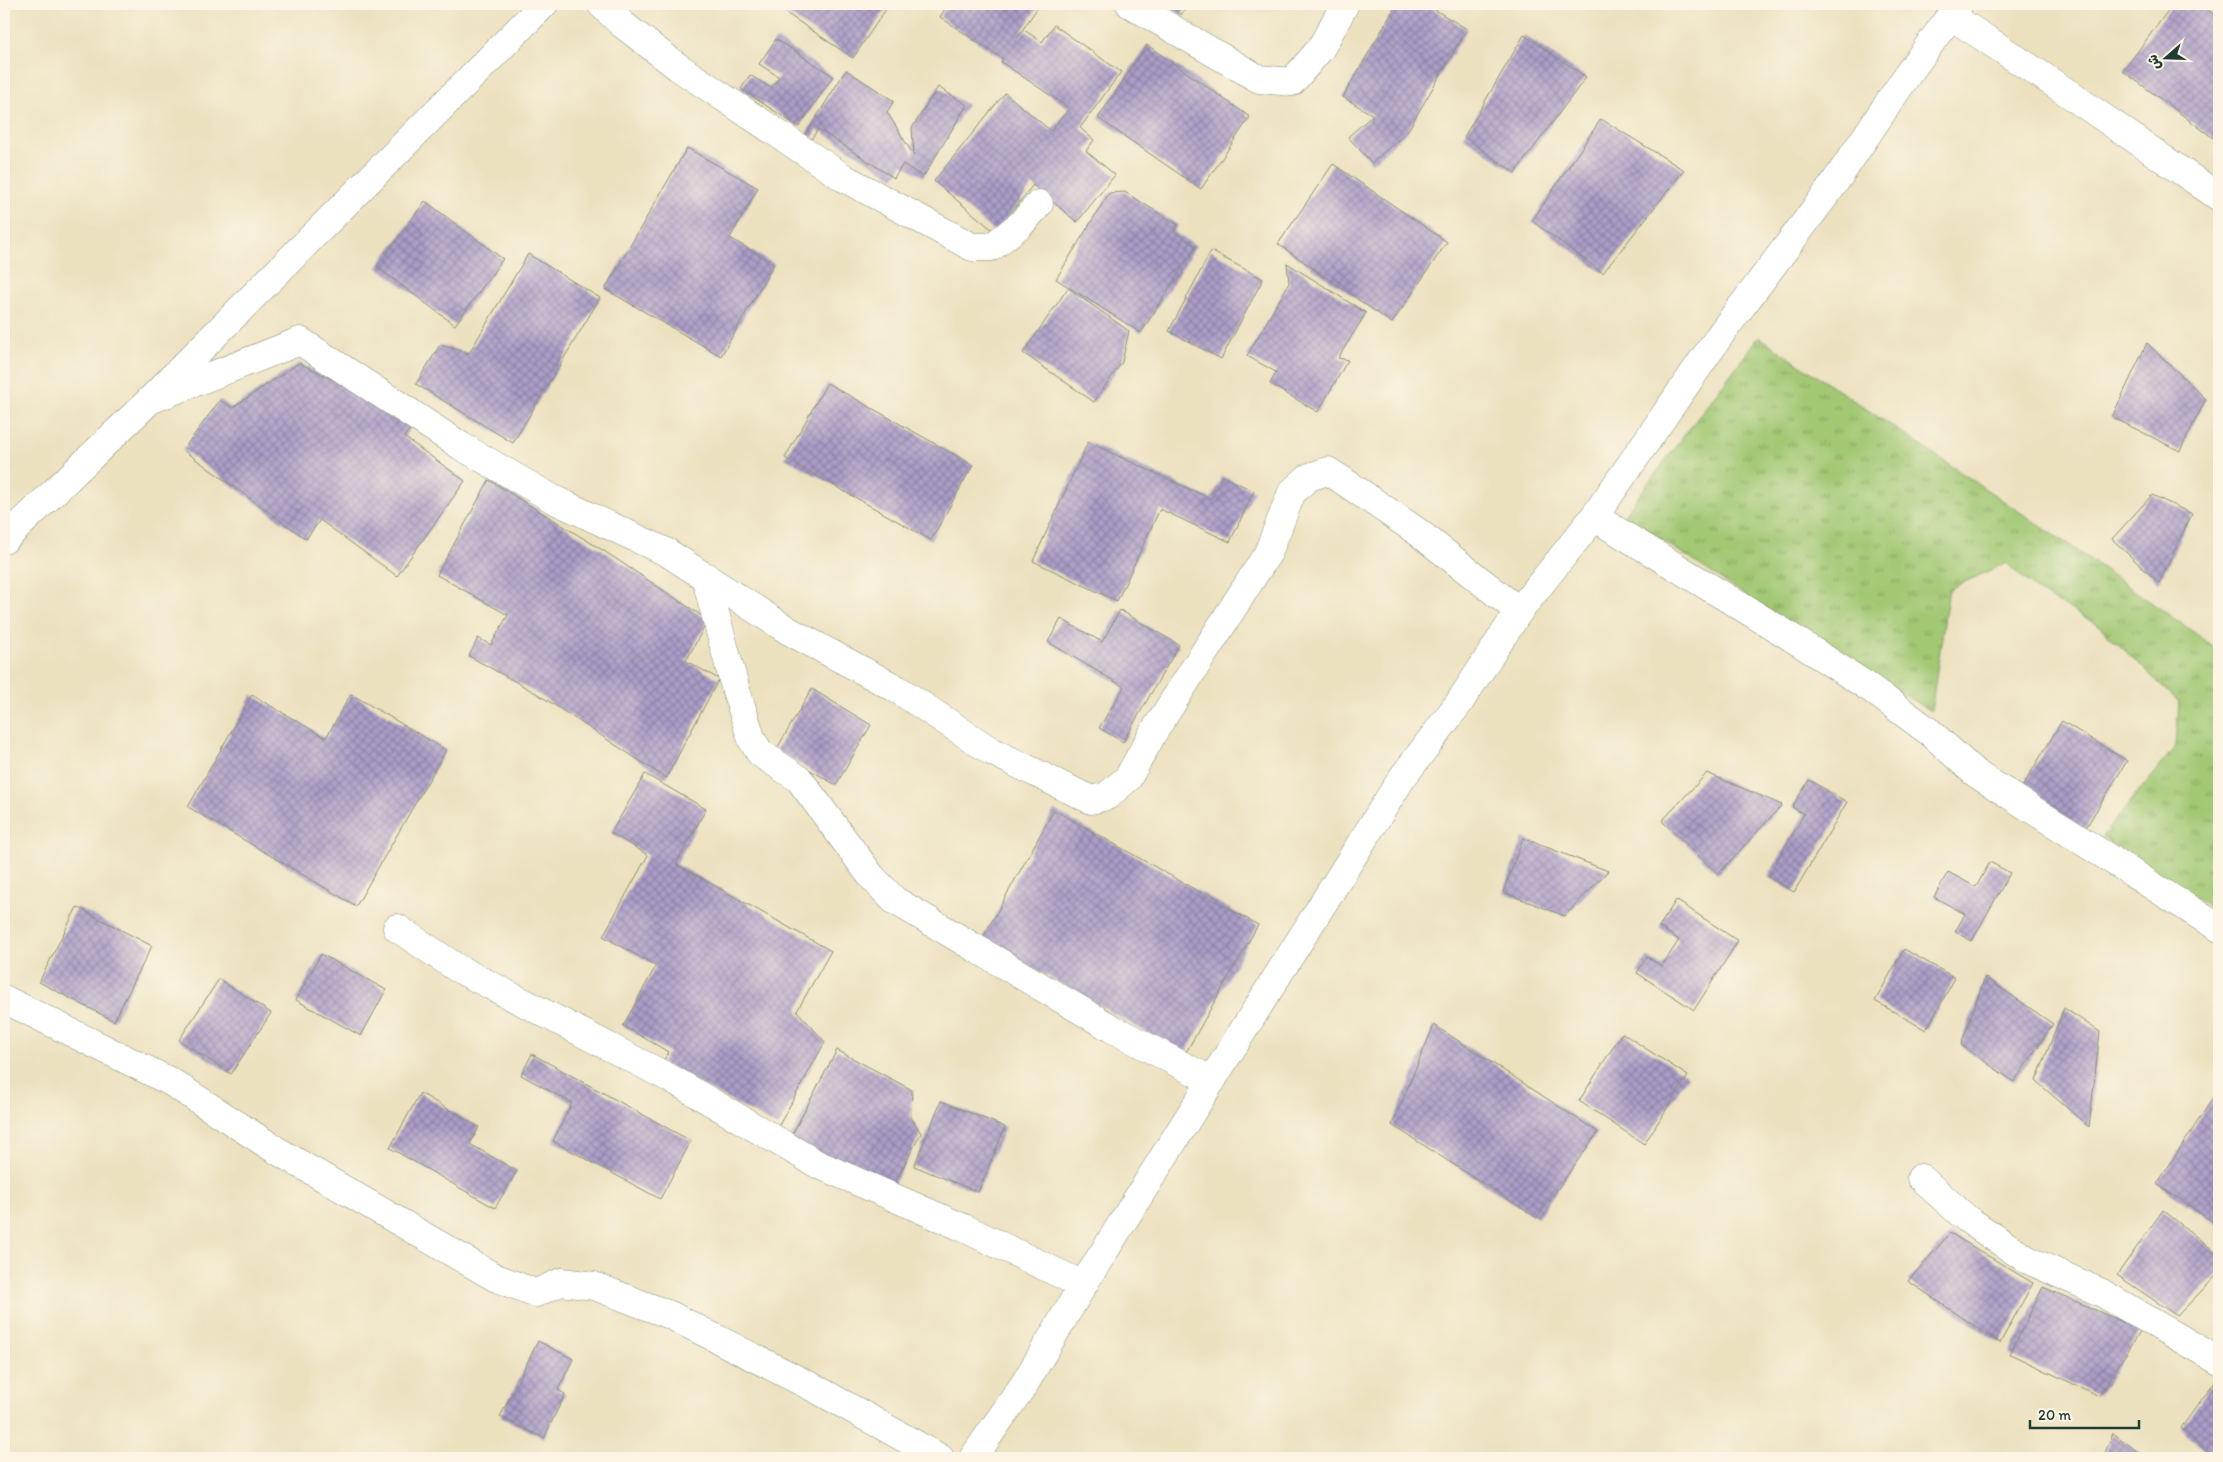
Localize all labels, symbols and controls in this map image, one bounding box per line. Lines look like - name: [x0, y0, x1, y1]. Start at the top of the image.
- north arrow: [2140, 32, 2190, 82]
- text: ش: [2144, 52, 2165, 72]
- scale bar: [2030, 1397, 2139, 1429]
- text: 20 m: [2038, 1406, 2072, 1424]

